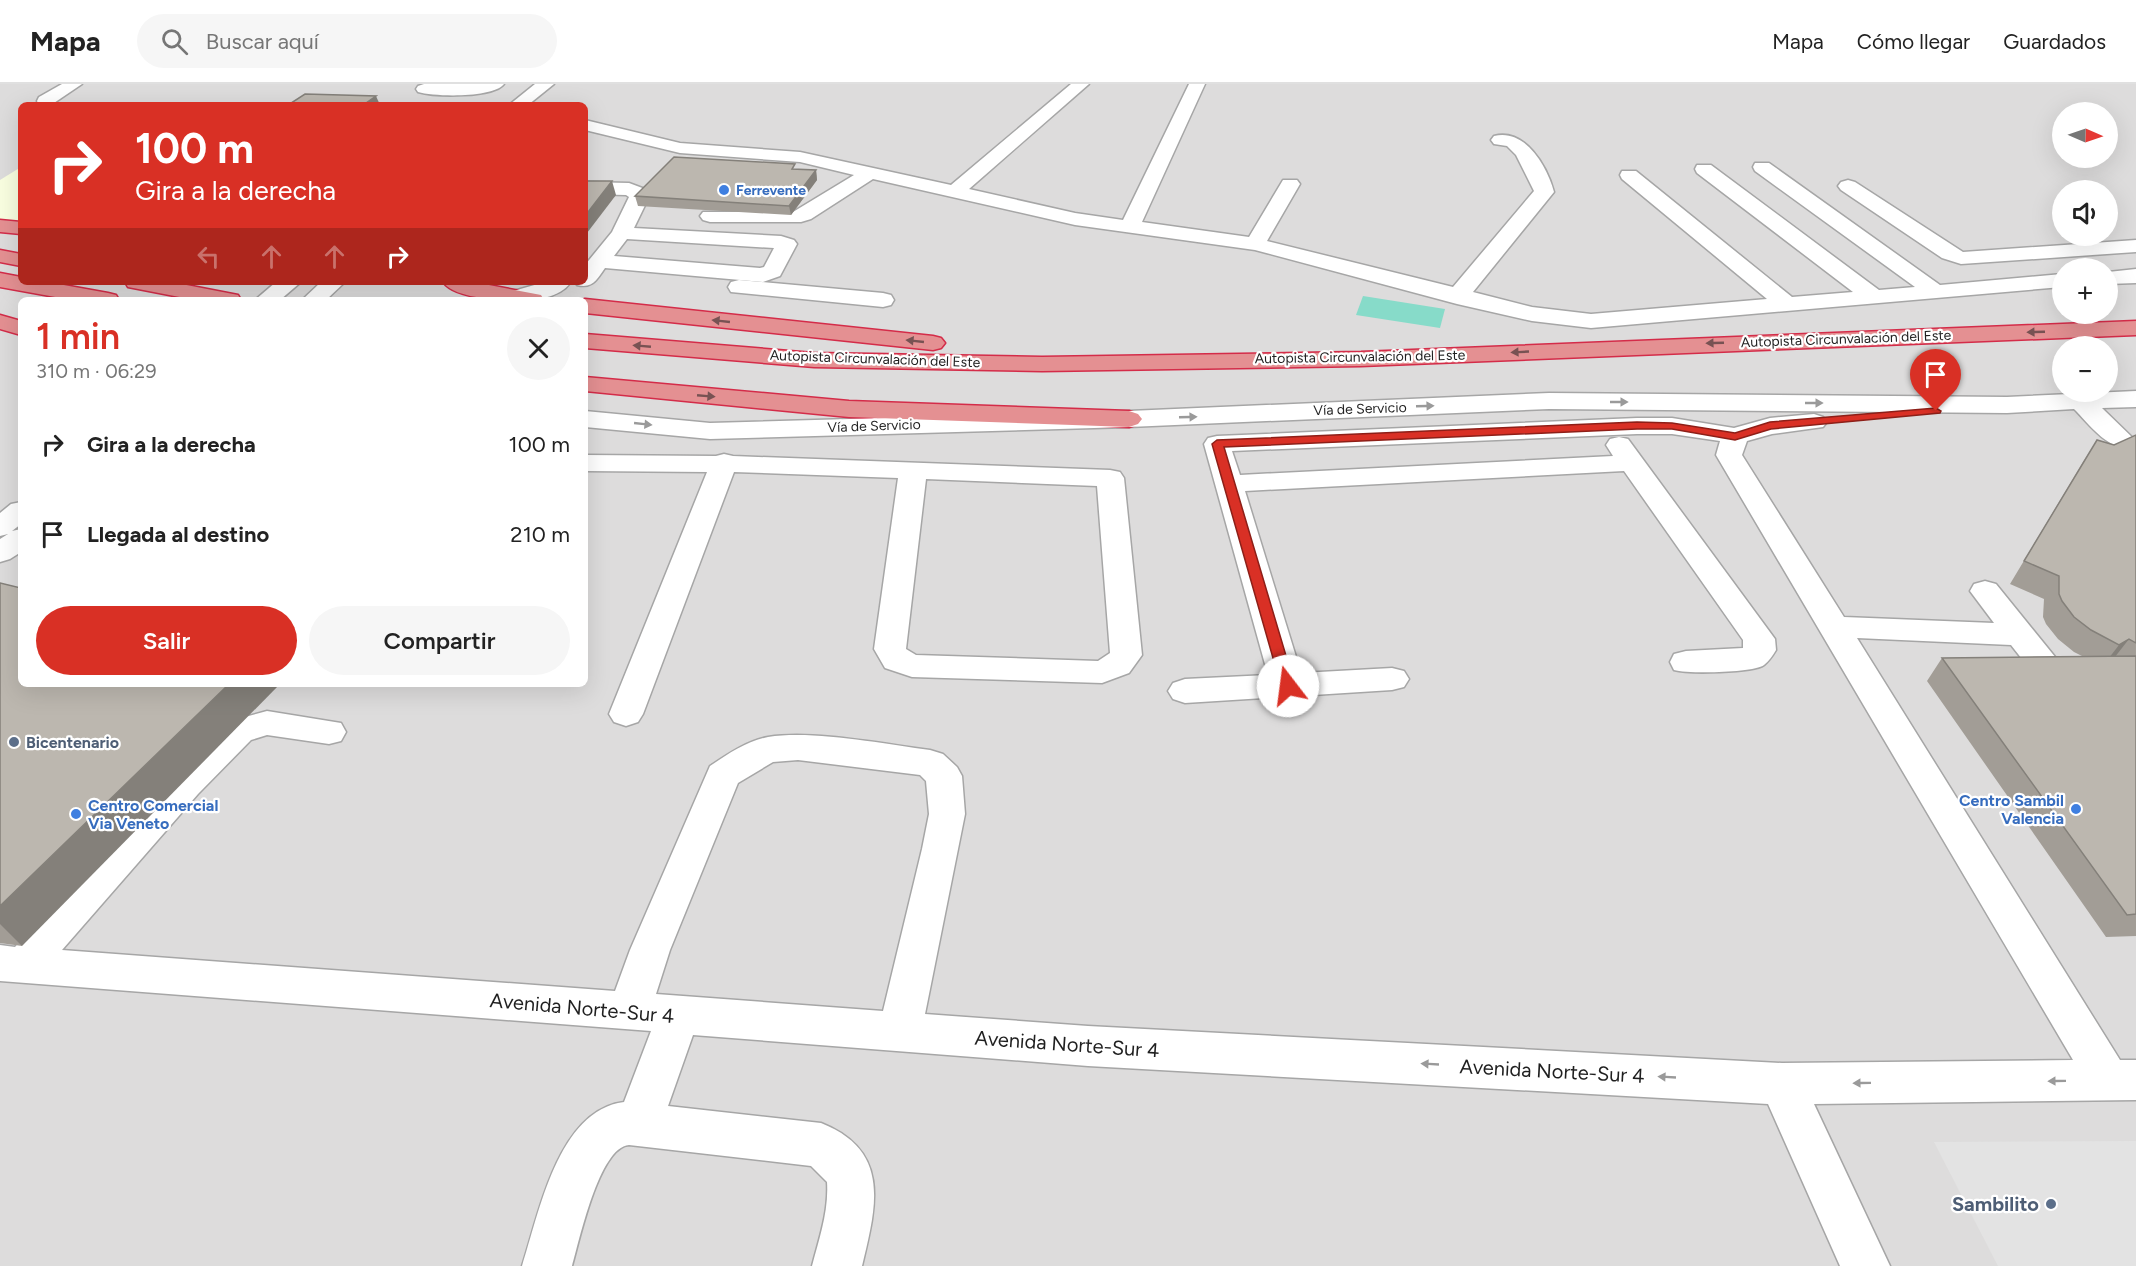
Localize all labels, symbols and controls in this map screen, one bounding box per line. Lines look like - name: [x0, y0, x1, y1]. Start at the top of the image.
- search box: [137, 14, 557, 68]
- text: Mapa: [30, 24, 101, 58]
- icon: search: [158, 25, 191, 58]
- text: Buscar aquí: [206, 28, 319, 55]
- text: Mapa: [1772, 29, 1824, 54]
- text: Cómo llegar: [1857, 29, 1970, 54]
- text: Guardados: [2003, 29, 2106, 54]
- north arrow: [2052, 102, 2118, 168]
- map controls: [2052, 102, 2118, 402]
- text: 100 m: [135, 123, 254, 174]
- icon: right: [36, 126, 114, 204]
- text: Gira a la derecha: [135, 174, 336, 207]
- button: sound: [2052, 180, 2118, 246]
- place label: Ferrevente: [736, 182, 806, 199]
- marker: Ferrevente: [717, 183, 731, 197]
- icon: left: [192, 240, 225, 273]
- icon: ahead: [255, 240, 288, 273]
- icon: ahead: [318, 240, 351, 273]
- icon: right: [381, 240, 414, 273]
- button: +: [2052, 258, 2118, 324]
- text: 1 min: [36, 315, 120, 358]
- one-way arrow: [712, 316, 731, 326]
- button: close: [507, 317, 570, 380]
- street label: Autopista Circunvalación del Este: [1741, 327, 1952, 351]
- one-way arrow: [2026, 327, 2045, 336]
- one-way arrow: [906, 336, 925, 346]
- button: −: [2052, 336, 2118, 402]
- one-way arrow: [1705, 339, 1724, 348]
- one-way arrow: [633, 341, 652, 351]
- street label: Autopista Circunvalación del Este: [770, 347, 981, 371]
- street label: Autopista Circunvalación del Este: [1255, 347, 1466, 367]
- one-way arrow: [1510, 347, 1529, 356]
- pin: [1910, 349, 1961, 411]
- icon: arrive: [1919, 358, 1952, 391]
- text: 310 m · 06:29: [36, 359, 157, 383]
- one-way arrow: [696, 391, 715, 401]
- one-way arrow: [1610, 397, 1629, 406]
- one-way arrow: [1805, 398, 1824, 408]
- street label: Vía de Servicio: [1313, 399, 1407, 419]
- one-way arrow: [1415, 402, 1434, 411]
- one-way arrow: [1178, 412, 1197, 421]
- street label: Vía de Servicio: [827, 416, 921, 436]
- one-way arrow: [634, 419, 653, 429]
- icon: right: [36, 428, 69, 461]
- text: Gira a la derecha: [87, 431, 256, 458]
- text: 100 m: [509, 431, 570, 458]
- icon: arrive: [36, 518, 69, 551]
- text: Llegada al destino: [87, 521, 269, 548]
- text: 210 m: [510, 521, 570, 548]
- button: Salir: [36, 606, 297, 675]
- button: Compartir: [309, 606, 570, 675]
- position arrow: [1256, 654, 1320, 718]
- place label: Bicentenario: [26, 733, 119, 752]
- marker: Bicentenario: [7, 735, 21, 749]
- place label: Centro Sambil Valencia: [1959, 791, 2064, 828]
- place label: Centro Comercial Via Veneto: [88, 796, 218, 833]
- marker: Centro Sambil Valencia: [2069, 802, 2083, 816]
- marker: Centro Comercial Via Veneto: [69, 807, 83, 821]
- street label: Avenida Norte-Sur 4: [489, 988, 675, 1028]
- street label: Avenida Norte-Sur 4: [974, 1026, 1160, 1062]
- street label: Avenida Norte-Sur 4: [1459, 1054, 1645, 1088]
- one-way arrow: [1421, 1060, 1440, 1069]
- one-way arrow: [1657, 1073, 1676, 1082]
- one-way arrow: [2047, 1076, 2066, 1086]
- one-way arrow: [1852, 1078, 1871, 1088]
- place label: Sambilito: [1952, 1192, 2039, 1216]
- marker: Sambilito: [2044, 1197, 2058, 1211]

